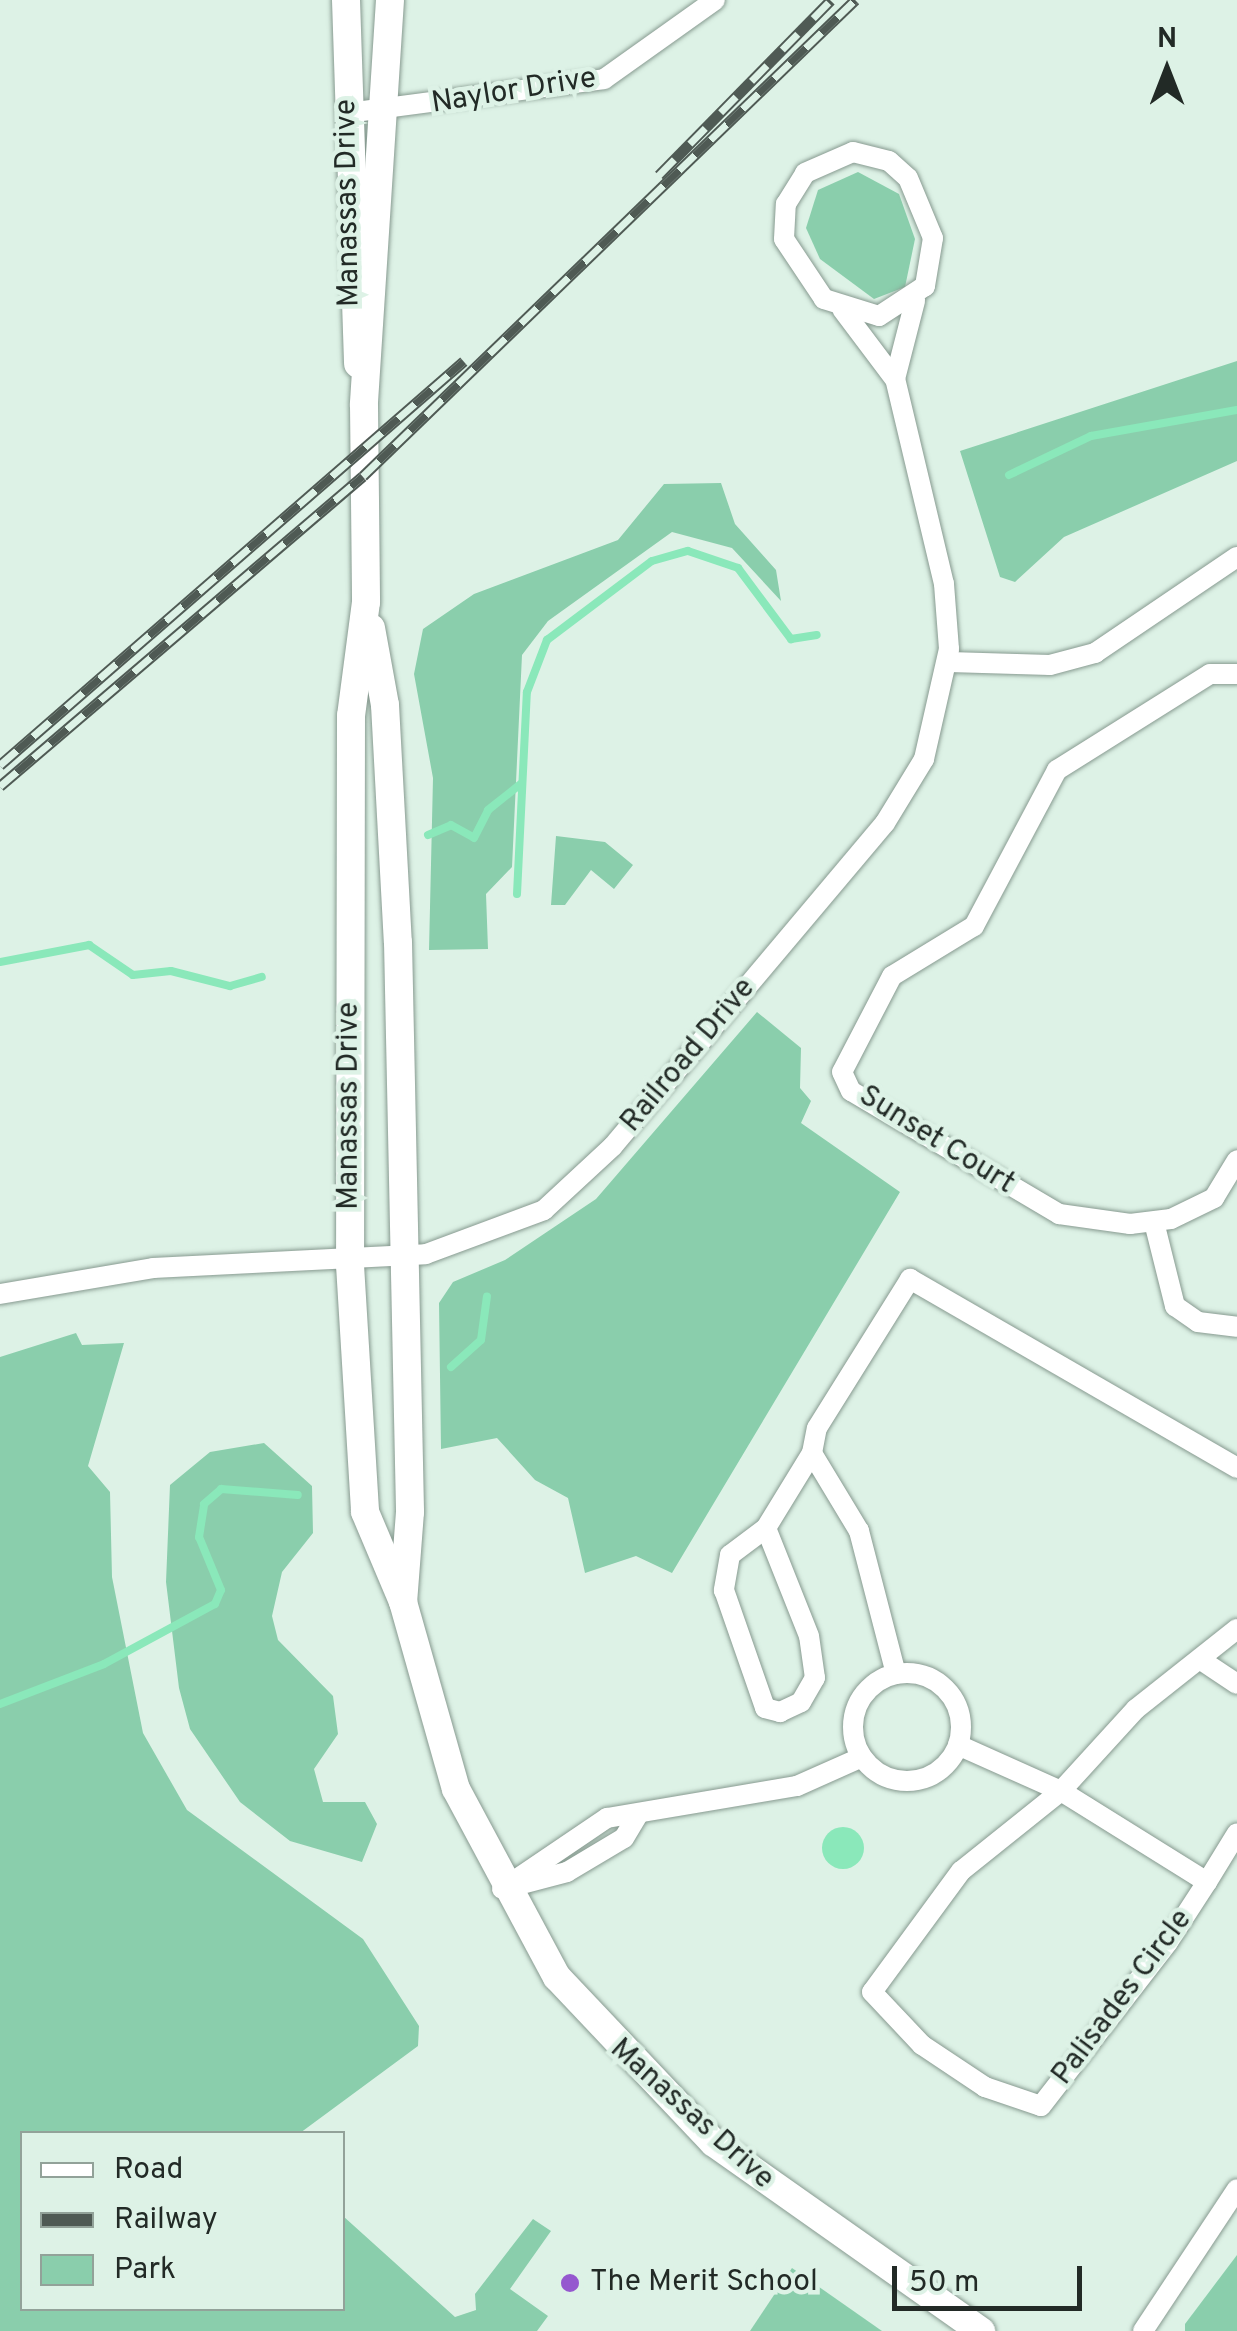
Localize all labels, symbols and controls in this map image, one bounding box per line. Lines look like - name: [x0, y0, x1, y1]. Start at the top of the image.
- north arrow: [1117, 20, 1217, 120]
- text: N: [1157, 22, 1177, 58]
- street label: Naylor Drive: [429, 61, 599, 123]
- street label: Manassas Drive: [329, 99, 369, 307]
- street label: Railroad Drive: [614, 972, 764, 1140]
- street label: Manassas Drive: [332, 1002, 368, 1210]
- street label: Sunset Court: [851, 1079, 1021, 1203]
- street label: Palisades Circle: [1045, 1903, 1201, 2093]
- street label: Manassas Drive: [602, 2032, 780, 2198]
- legend: [20, 2131, 345, 2311]
- text: Road: [114, 2152, 183, 2189]
- text: Railway: [114, 2202, 218, 2239]
- scale bar: [897, 2246, 1087, 2308]
- text: Park: [114, 2252, 176, 2289]
- place label: The Merit School: [590, 2265, 818, 2301]
- text: 50 m: [909, 2265, 979, 2302]
- marker: The Merit School: [559, 2272, 581, 2294]

